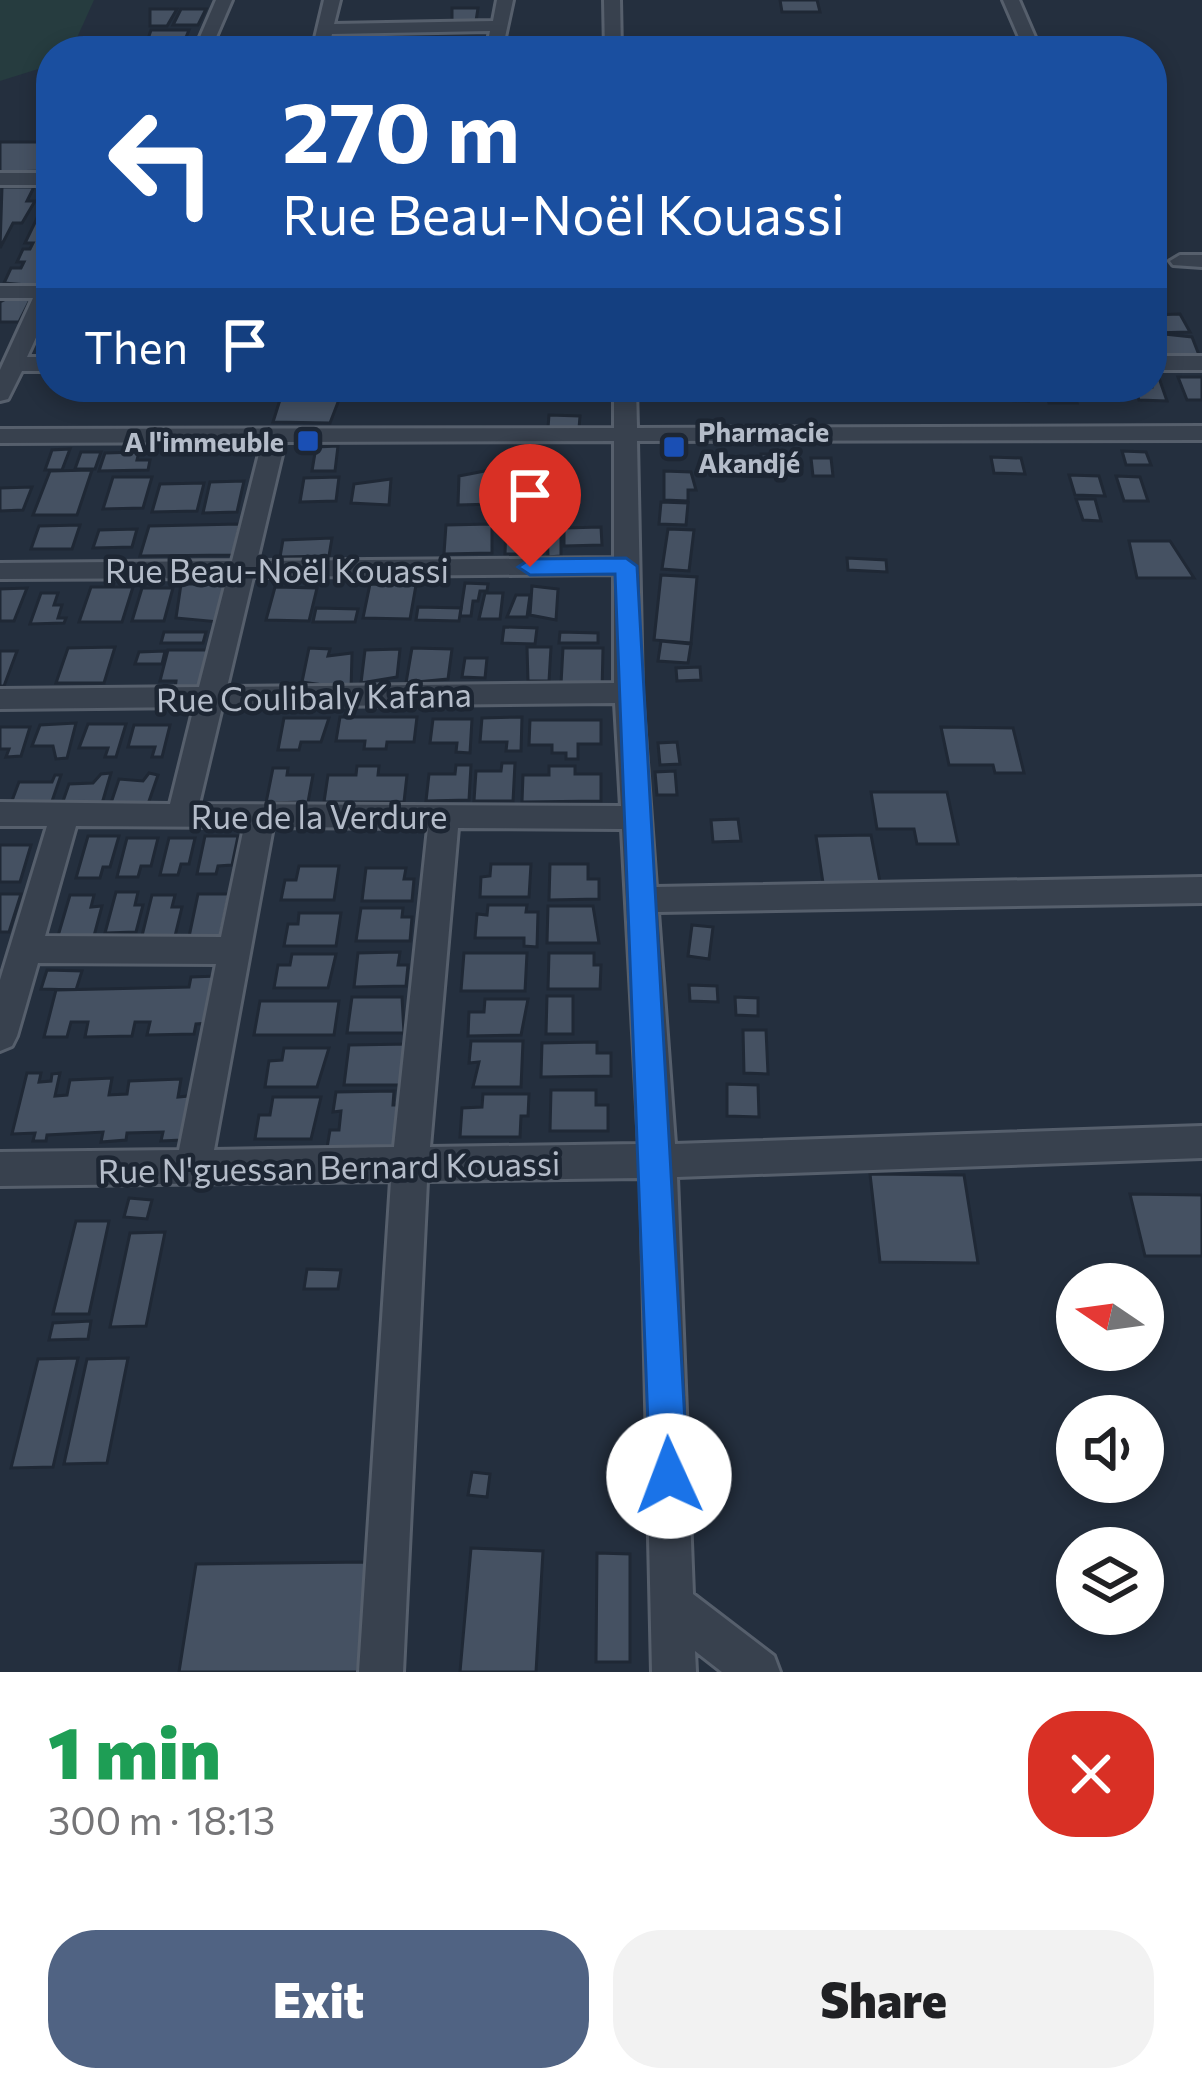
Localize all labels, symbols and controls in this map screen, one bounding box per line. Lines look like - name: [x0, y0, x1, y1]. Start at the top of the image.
- text: 270 m: [282, 78, 520, 180]
- icon: left: [84, 84, 240, 240]
- text: Rue Beau-Noël Kouassi: [282, 180, 845, 246]
- icon: arrive: [212, 312, 278, 378]
- text: Then: [84, 318, 188, 373]
- place label: Pharmacie Akandjé: [698, 415, 829, 479]
- place label: A l'immeuble: [124, 425, 284, 458]
- marker: A l'immeuble: [295, 428, 321, 454]
- marker: Pharmacie Akandjé: [661, 434, 687, 460]
- pin: [479, 444, 581, 567]
- icon: arrive: [497, 462, 563, 528]
- street label: Rue Beau-Noël Kouassi: [105, 549, 449, 590]
- street label: Rue Coulibaly Kafana: [156, 673, 472, 719]
- street label: Rue de la Verdure: [191, 795, 447, 836]
- street label: Rue N'guessan Bernard Kouassi: [97, 1141, 561, 1191]
- north arrow: [1056, 1263, 1164, 1371]
- map controls: [1056, 1263, 1164, 1635]
- button: sound: [1056, 1395, 1164, 1503]
- position arrow: [606, 1413, 732, 1539]
- button: layers: [1056, 1527, 1164, 1635]
- text: 1 min: [48, 1706, 221, 1794]
- button: close: [1028, 1711, 1154, 1837]
- text: 300 m · 18:13: [48, 1795, 275, 1843]
- button: Exit: [48, 1930, 589, 2068]
- button: Share: [613, 1930, 1154, 2068]

